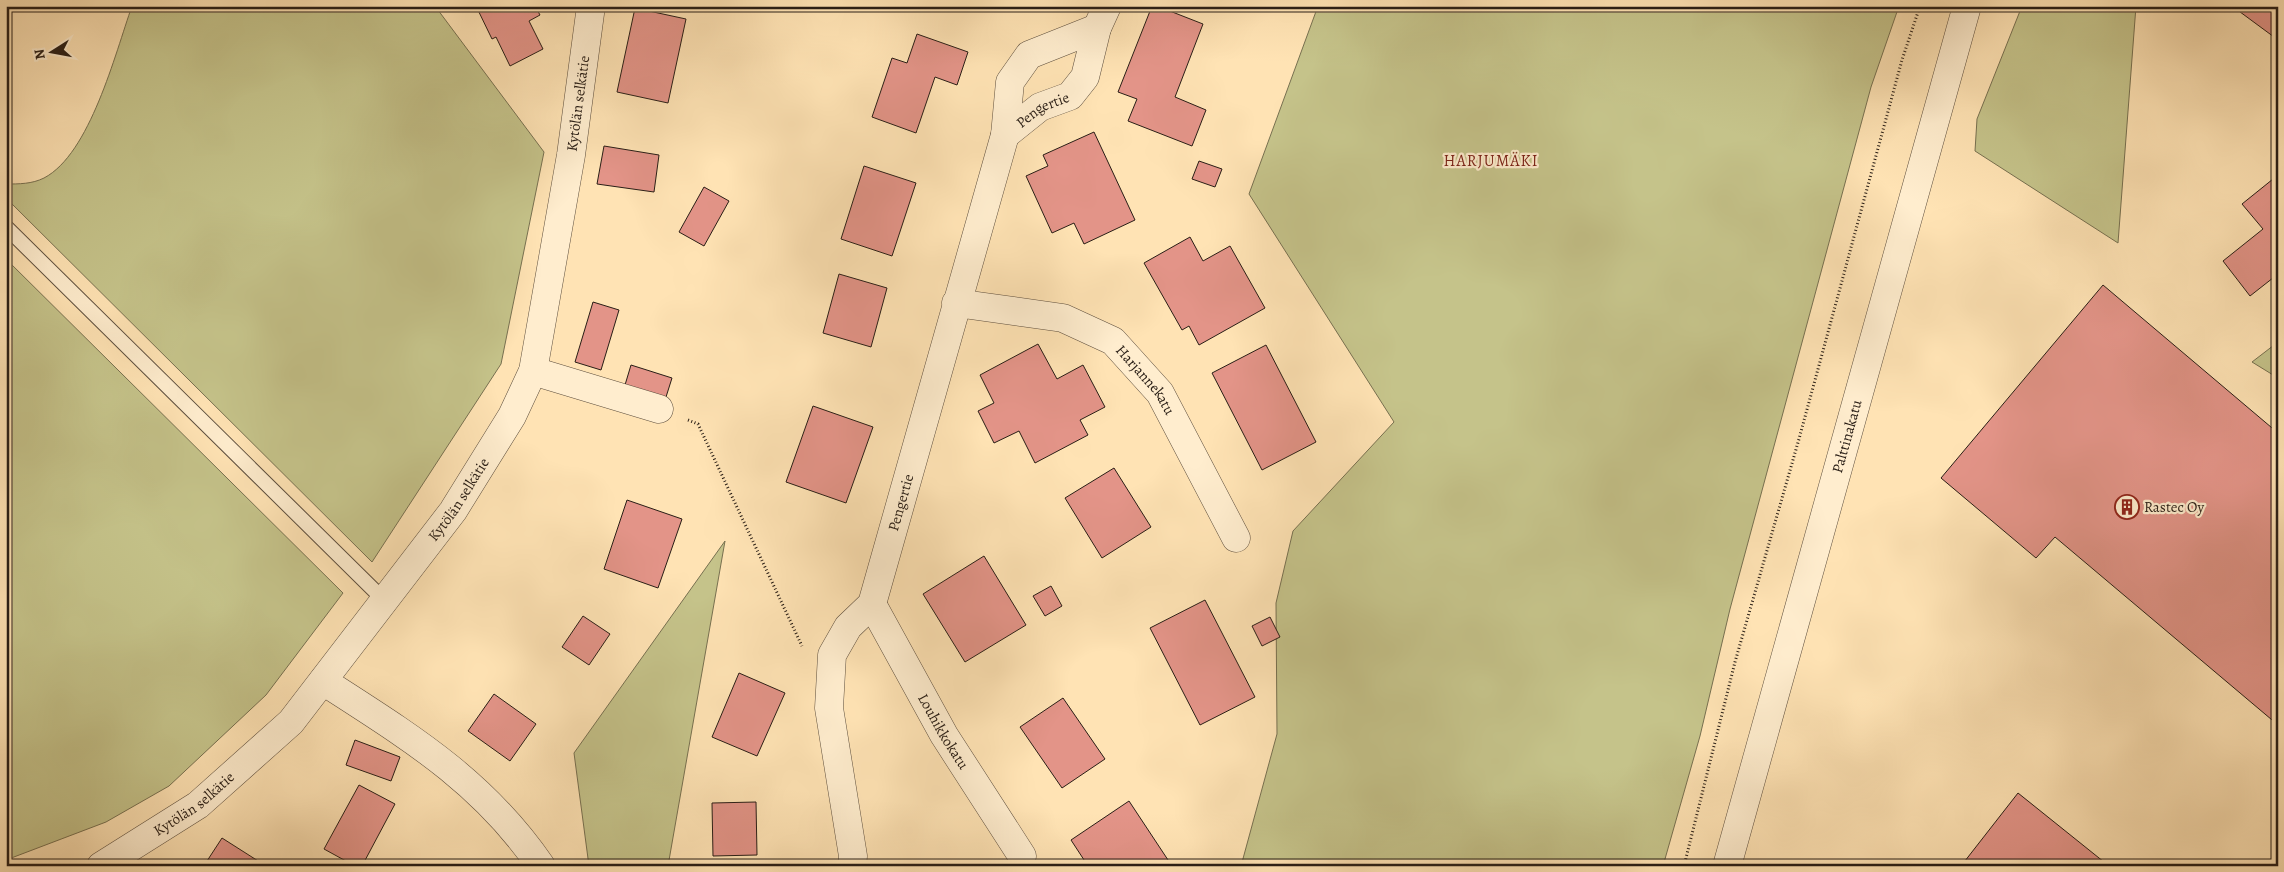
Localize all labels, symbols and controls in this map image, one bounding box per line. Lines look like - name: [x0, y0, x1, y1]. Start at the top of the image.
- north arrow: [28, 28, 78, 78]
- text: N: [29, 48, 50, 61]
- street label: Kytölän selkätie: [562, 54, 594, 153]
- street label: Pengertie: [1012, 87, 1072, 132]
- district label: HARJUMÄKI: [1444, 150, 1538, 172]
- street label: Harjannekatu: [1111, 341, 1180, 419]
- street label: Palttinakatu: [1827, 397, 1867, 475]
- street label: Kytölän selkätie: [423, 454, 494, 545]
- street label: Pengertie: [883, 471, 918, 533]
- building icon: Rastec Oy: [2114, 494, 2140, 520]
- place label: Rastec Oy: [2144, 497, 2204, 517]
- street label: Louhikkokatu: [913, 690, 974, 774]
- street label: Kytölän selkätie: [150, 767, 239, 841]

